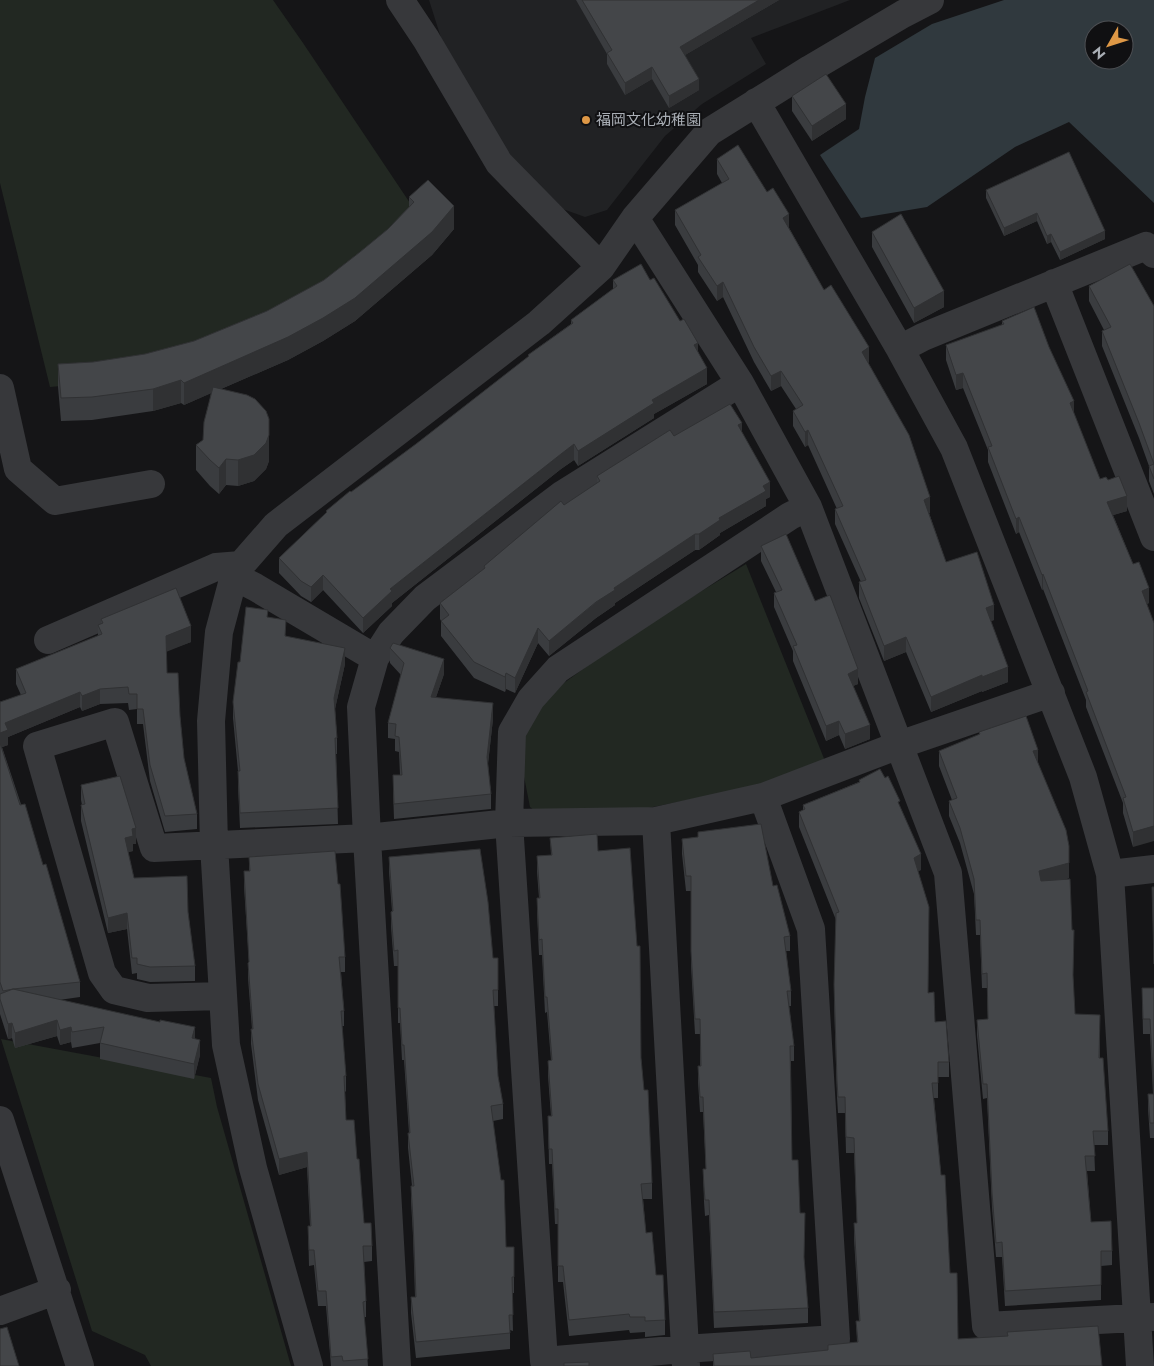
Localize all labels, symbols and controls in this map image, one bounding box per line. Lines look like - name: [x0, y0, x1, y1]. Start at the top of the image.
- north arrow: [1084, 20, 1134, 70]
- text: N: [1088, 43, 1110, 64]
- place label: 福岡文化幼稚園: [596, 109, 701, 131]
- marker: 福岡文化幼稚園: [580, 114, 592, 126]

